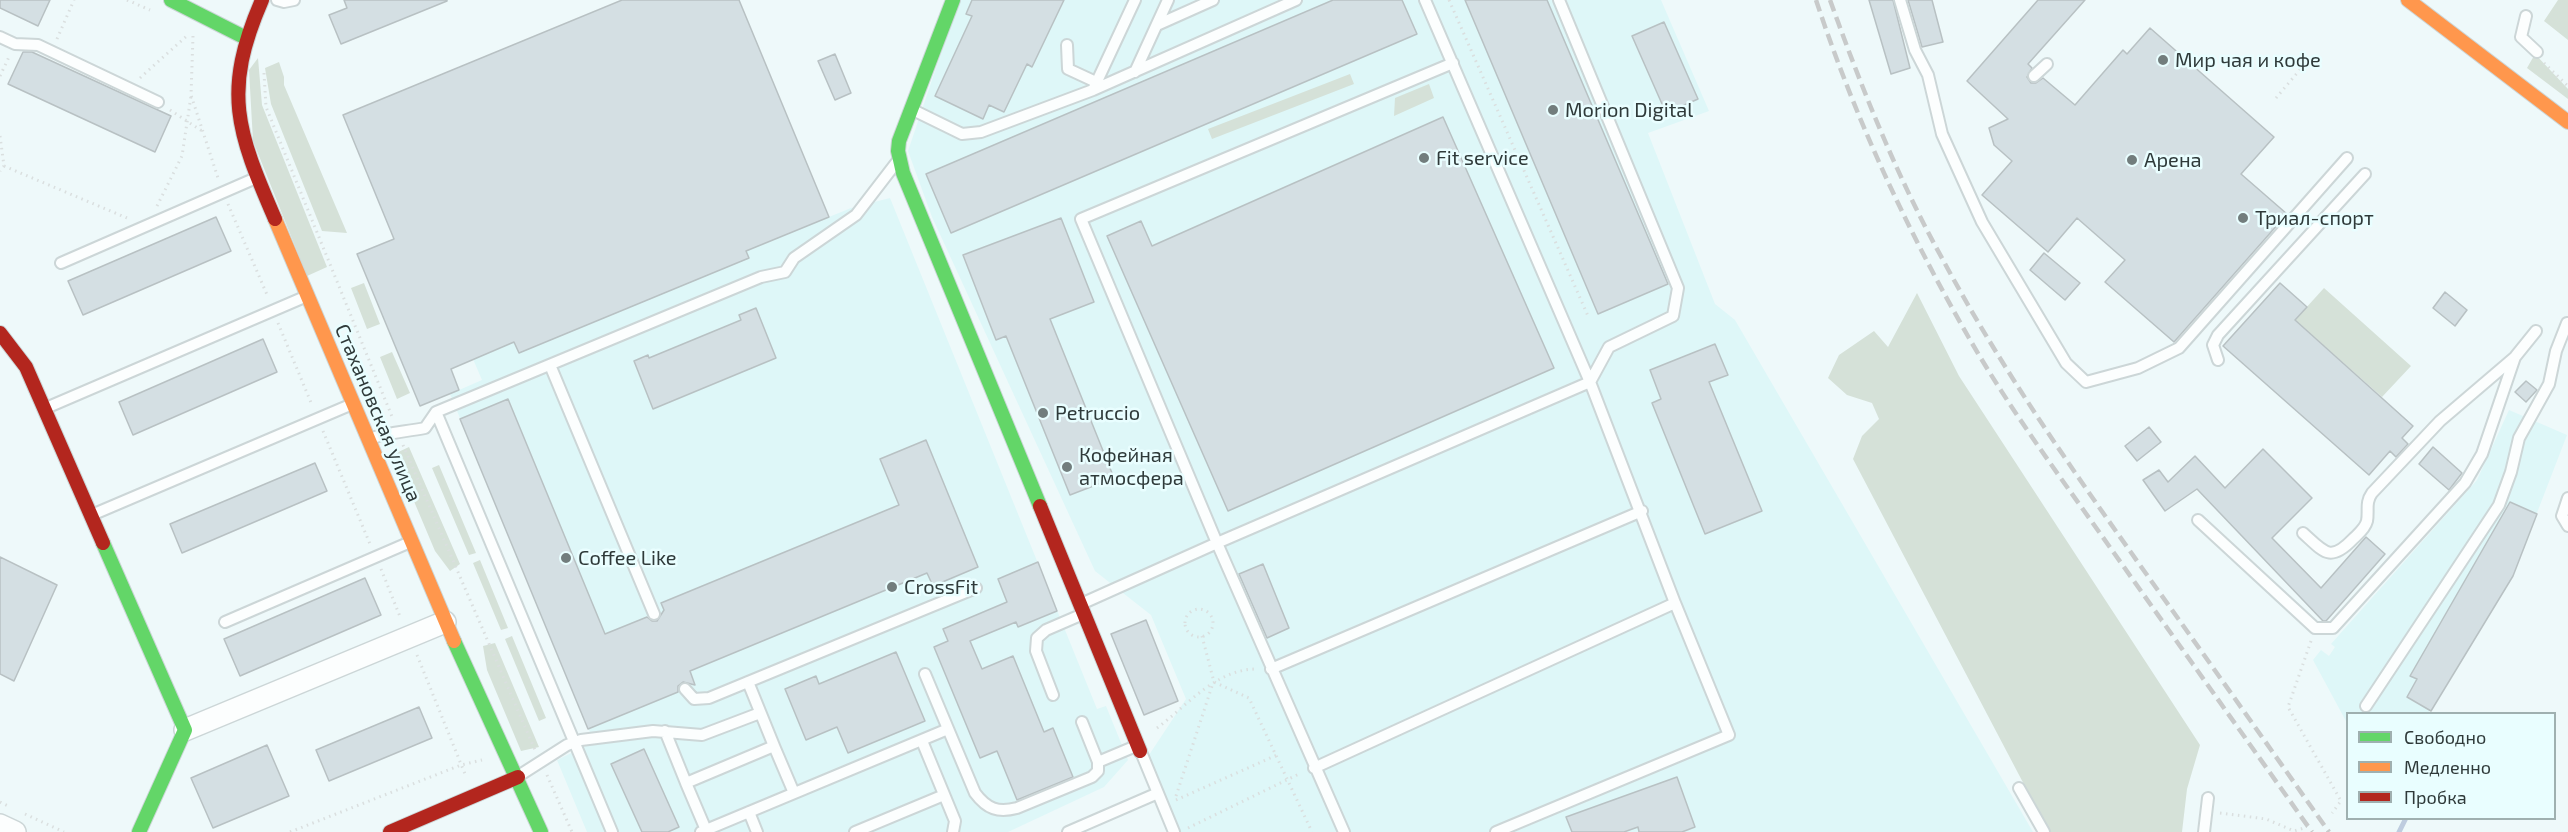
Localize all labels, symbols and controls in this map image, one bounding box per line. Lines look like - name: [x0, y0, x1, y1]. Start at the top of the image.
- place label: Мир чая и кофе: [2175, 48, 2321, 72]
- marker: Мир чая и кофе: [2156, 53, 2170, 67]
- place label: Morion Digital: [1565, 98, 1693, 122]
- marker: Morion Digital: [1546, 103, 1560, 117]
- place label: Fit service: [1436, 146, 1529, 170]
- place label: Арена: [2144, 148, 2202, 172]
- marker: Fit service: [1417, 151, 1431, 165]
- marker: Арена: [2125, 153, 2139, 167]
- place label: Триал-спорт: [2255, 206, 2374, 230]
- marker: Триал-спорт: [2236, 211, 2250, 225]
- street label: Стахановская улица: [330, 320, 426, 506]
- place label: Petruccio: [1055, 401, 1140, 425]
- marker: Petruccio: [1036, 406, 1050, 420]
- place label: Кофейная атмосфера: [1079, 443, 1184, 490]
- marker: Кофейная атмосфера: [1060, 460, 1074, 474]
- place label: Coffee Like: [578, 546, 677, 570]
- marker: Coffee Like: [559, 551, 573, 565]
- place label: CrossFit: [904, 575, 978, 599]
- marker: CrossFit: [885, 580, 899, 594]
- legend: [2346, 712, 2556, 820]
- text: Свободно: [2404, 726, 2486, 748]
- text: Медленно: [2404, 756, 2491, 778]
- text: Пробка: [2404, 786, 2467, 808]

